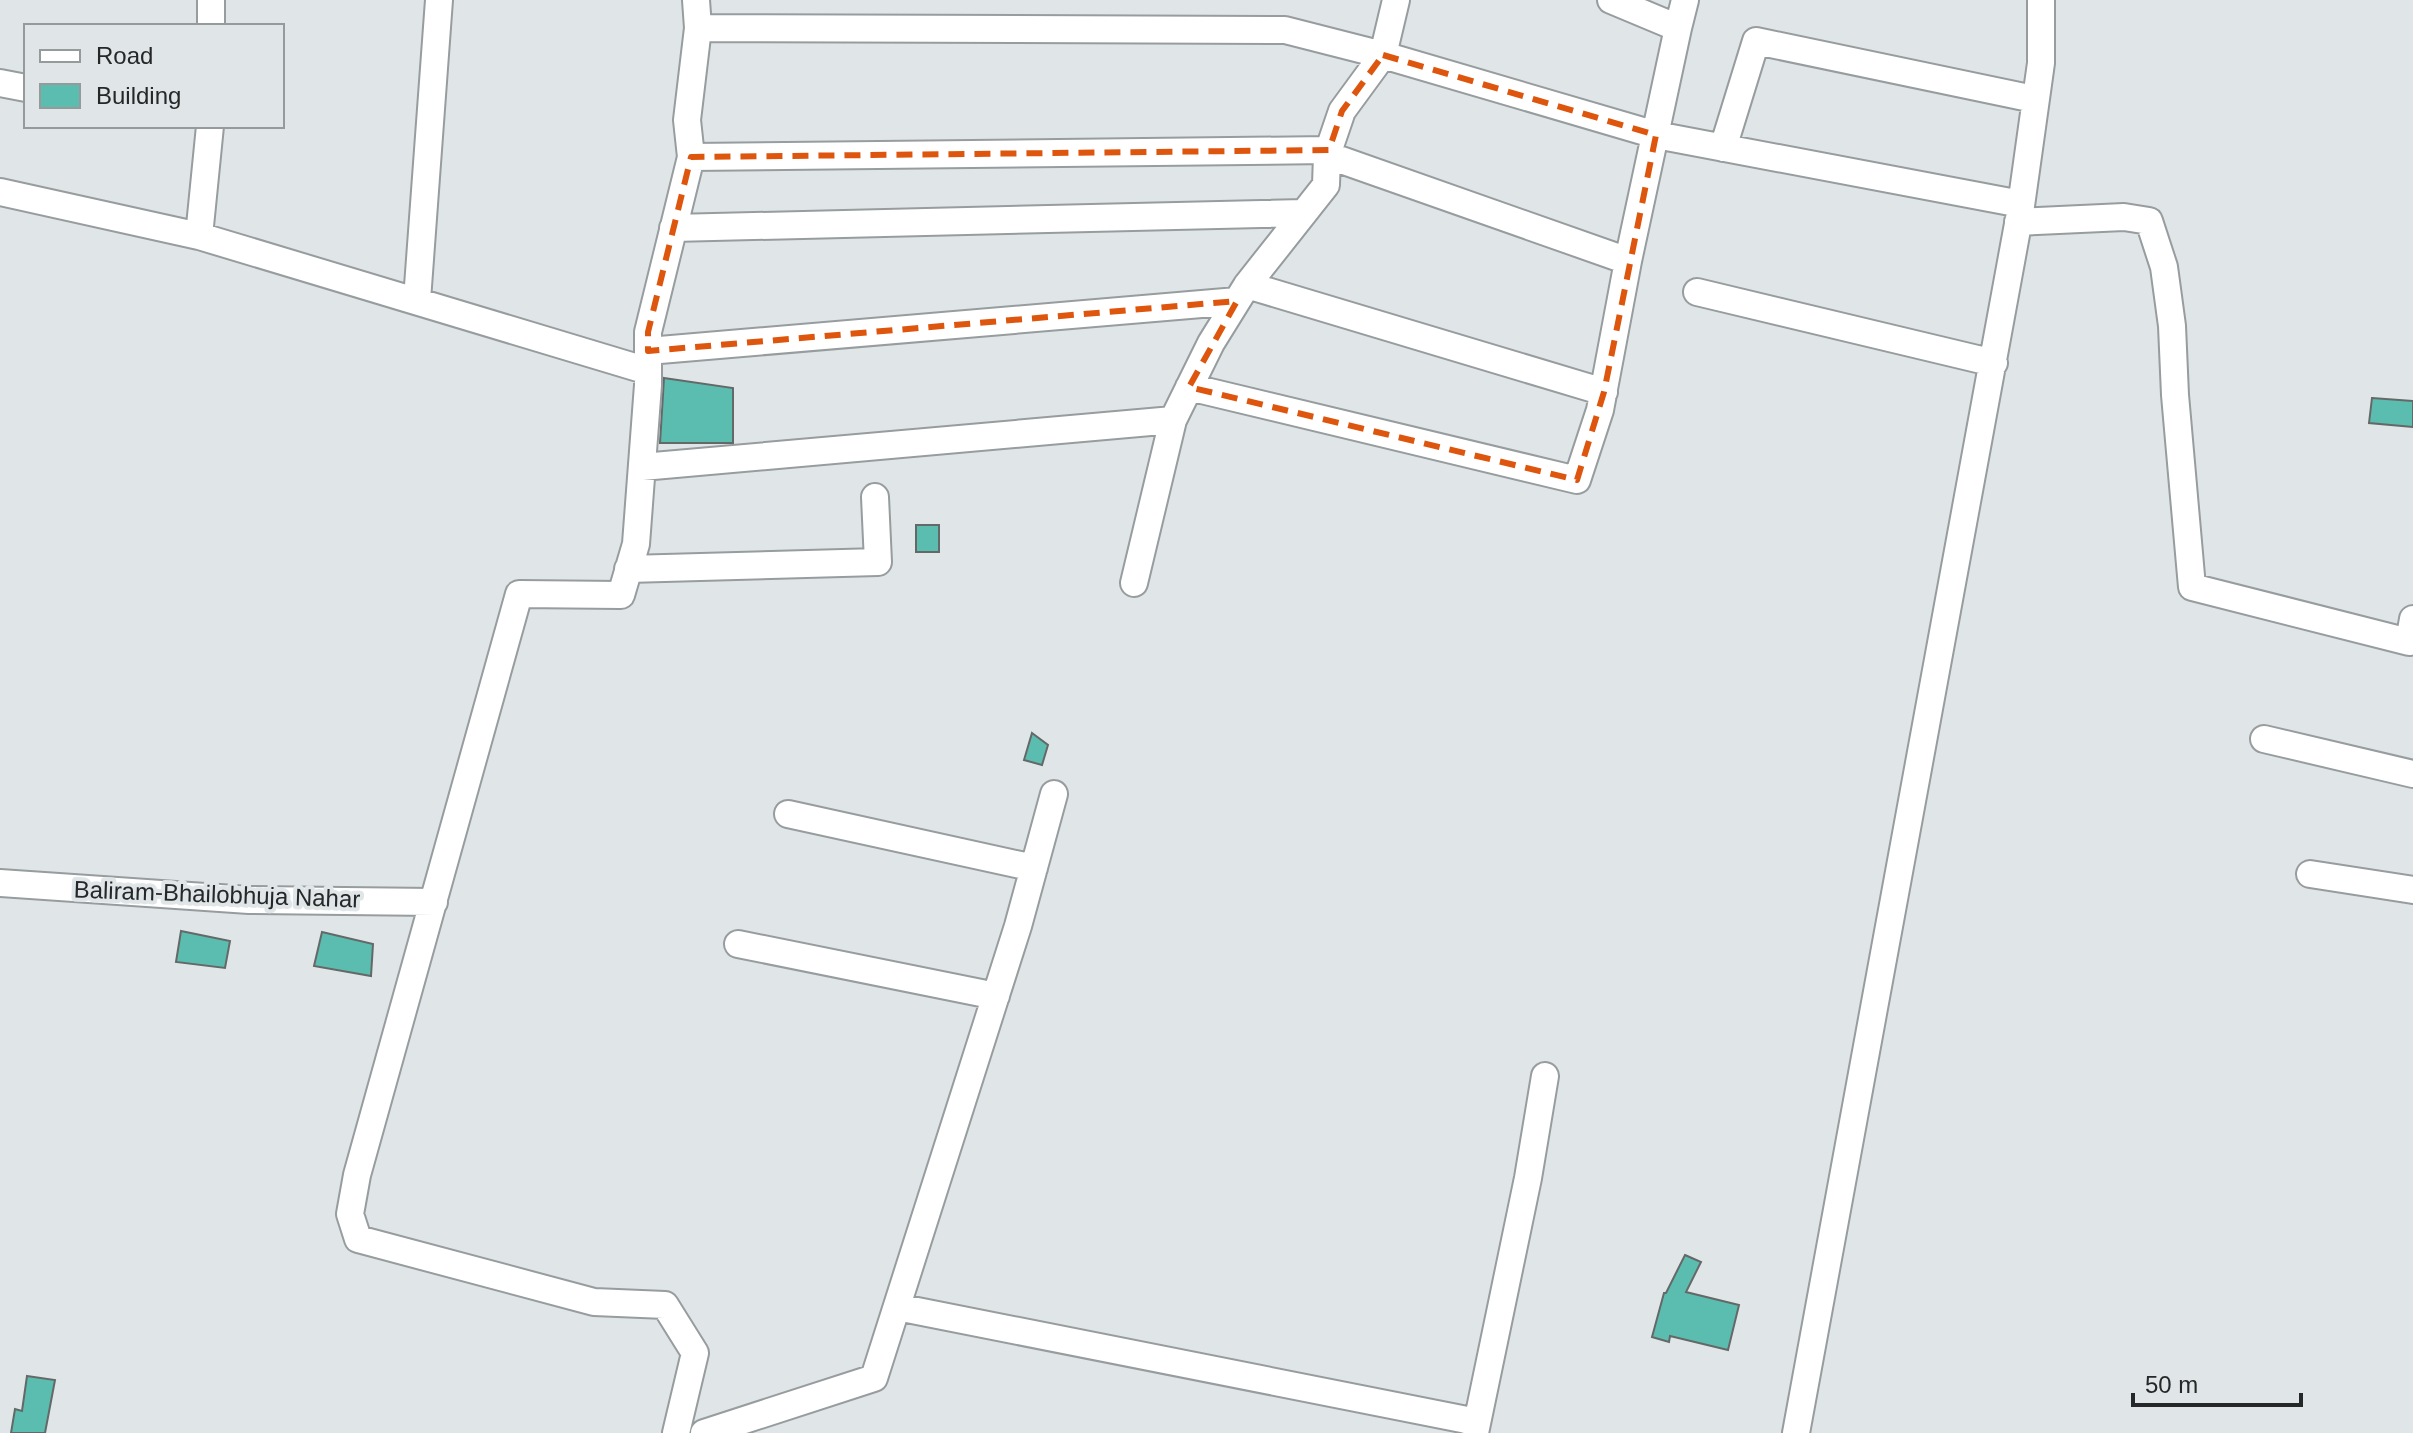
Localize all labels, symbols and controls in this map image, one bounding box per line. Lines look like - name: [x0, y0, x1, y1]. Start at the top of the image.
- legend: [24, 24, 284, 128]
- text: Road: [96, 42, 153, 69]
- text: Building: [96, 82, 181, 109]
- street label: Baliram-Bhailobhuja Nahar: [73, 876, 361, 912]
- scale bar: [2133, 1357, 2301, 1407]
- text: 50 m: [2145, 1371, 2198, 1398]

